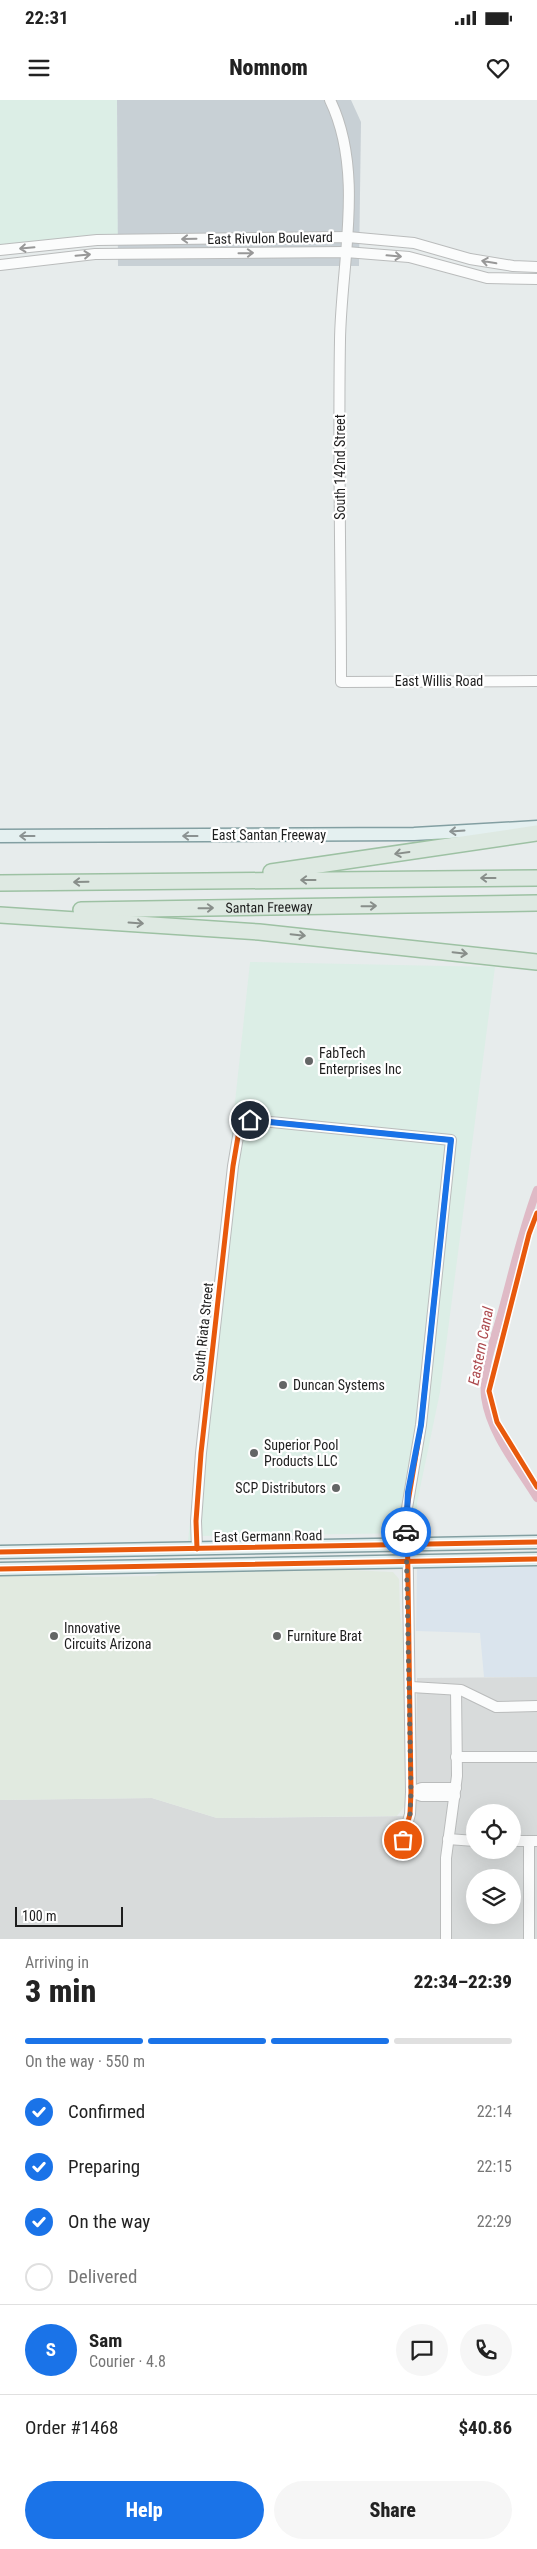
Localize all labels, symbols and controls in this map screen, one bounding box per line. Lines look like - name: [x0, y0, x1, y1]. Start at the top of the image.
- text: 22:31: [25, 6, 69, 29]
- icon: menu: [25, 54, 53, 82]
- icon: heart: [484, 54, 512, 82]
- text: Nomnom: [229, 55, 308, 80]
- street label: East Rivulon Boulevard: [207, 229, 333, 247]
- one-way arrow: [181, 234, 198, 244]
- one-way arrow: [19, 243, 35, 253]
- one-way arrow: [237, 248, 253, 258]
- one-way arrow: [75, 251, 91, 260]
- one-way arrow: [386, 251, 402, 261]
- one-way arrow: [481, 256, 497, 266]
- street label: South 142nd Street: [332, 414, 348, 520]
- street label: East Willis Road: [395, 673, 483, 689]
- street label: East Santan Freeway: [212, 827, 326, 843]
- one-way arrow: [450, 827, 466, 836]
- one-way arrow: [20, 831, 36, 841]
- one-way arrow: [182, 831, 198, 841]
- one-way arrow: [395, 848, 411, 858]
- one-way arrow: [481, 873, 497, 883]
- one-way arrow: [301, 875, 317, 885]
- one-way arrow: [73, 877, 90, 887]
- street label: Santan Freeway: [225, 898, 313, 916]
- one-way arrow: [360, 901, 376, 910]
- one-way arrow: [198, 903, 214, 913]
- one-way arrow: [128, 918, 144, 927]
- one-way arrow: [290, 930, 306, 940]
- one-way arrow: [451, 948, 467, 958]
- place label: FabTech Enterprises Inc: [319, 1045, 401, 1077]
- marker: FabTech Enterprises Inc: [303, 1055, 315, 1067]
- pin: [229, 1099, 271, 1141]
- icon: home: [236, 1106, 264, 1134]
- street label: South Riata Street: [190, 1282, 216, 1382]
- water label: Eastern Canal: [465, 1305, 498, 1387]
- place label: Duncan Systems: [293, 1377, 385, 1393]
- marker: Duncan Systems: [277, 1379, 289, 1391]
- place label: Superior Pool Products LLC: [264, 1437, 338, 1469]
- marker: Superior Pool Products LLC: [248, 1447, 260, 1459]
- place label: SCP Distributors: [235, 1480, 326, 1496]
- marker: SCP Distributors: [330, 1482, 342, 1494]
- courier: [381, 1507, 431, 1557]
- icon: car: [392, 1518, 420, 1546]
- street label: East Germann Road: [214, 1527, 322, 1545]
- place label: Innovative Circuits Arizona: [64, 1620, 152, 1652]
- place label: Furniture Brat: [287, 1628, 362, 1644]
- marker: Innovative Circuits Arizona: [48, 1630, 60, 1642]
- marker: Furniture Brat: [271, 1630, 283, 1642]
- map controls: [466, 1804, 521, 1924]
- button: locate: [466, 1804, 521, 1859]
- pin: [382, 1819, 424, 1861]
- icon: bag: [389, 1826, 417, 1854]
- button: layers: [466, 1869, 521, 1924]
- scale bar: [15, 1904, 122, 1927]
- text: 100 m: [22, 1908, 57, 1924]
- text: Arriving in: [25, 1953, 89, 1972]
- text: 22:34–22:39: [414, 1970, 512, 1993]
- text: 3 min: [25, 1972, 96, 2010]
- text: On the way · 550 m: [25, 2052, 145, 2071]
- icon: check: [25, 2098, 53, 2126]
- text: Confirmed: [68, 2100, 145, 2123]
- text: 22:14: [477, 2102, 512, 2121]
- icon: check: [25, 2153, 53, 2181]
- text: Preparing: [68, 2155, 140, 2178]
- text: 22:15: [477, 2157, 512, 2176]
- icon: check: [25, 2208, 53, 2236]
- text: On the way: [68, 2210, 150, 2233]
- text: 22:29: [477, 2212, 512, 2231]
- text: Delivered: [68, 2265, 137, 2288]
- button: chat: [396, 2324, 448, 2376]
- button: phone: [460, 2324, 512, 2376]
- text: Sam: [89, 2329, 122, 2352]
- text: S: [46, 2338, 56, 2361]
- text: Courier · 4.8: [89, 2352, 166, 2371]
- text: Order #1468: [25, 2416, 118, 2439]
- text: $40.86: [458, 2416, 512, 2439]
- button: Help: [25, 2481, 264, 2539]
- button: Share: [274, 2481, 512, 2539]

